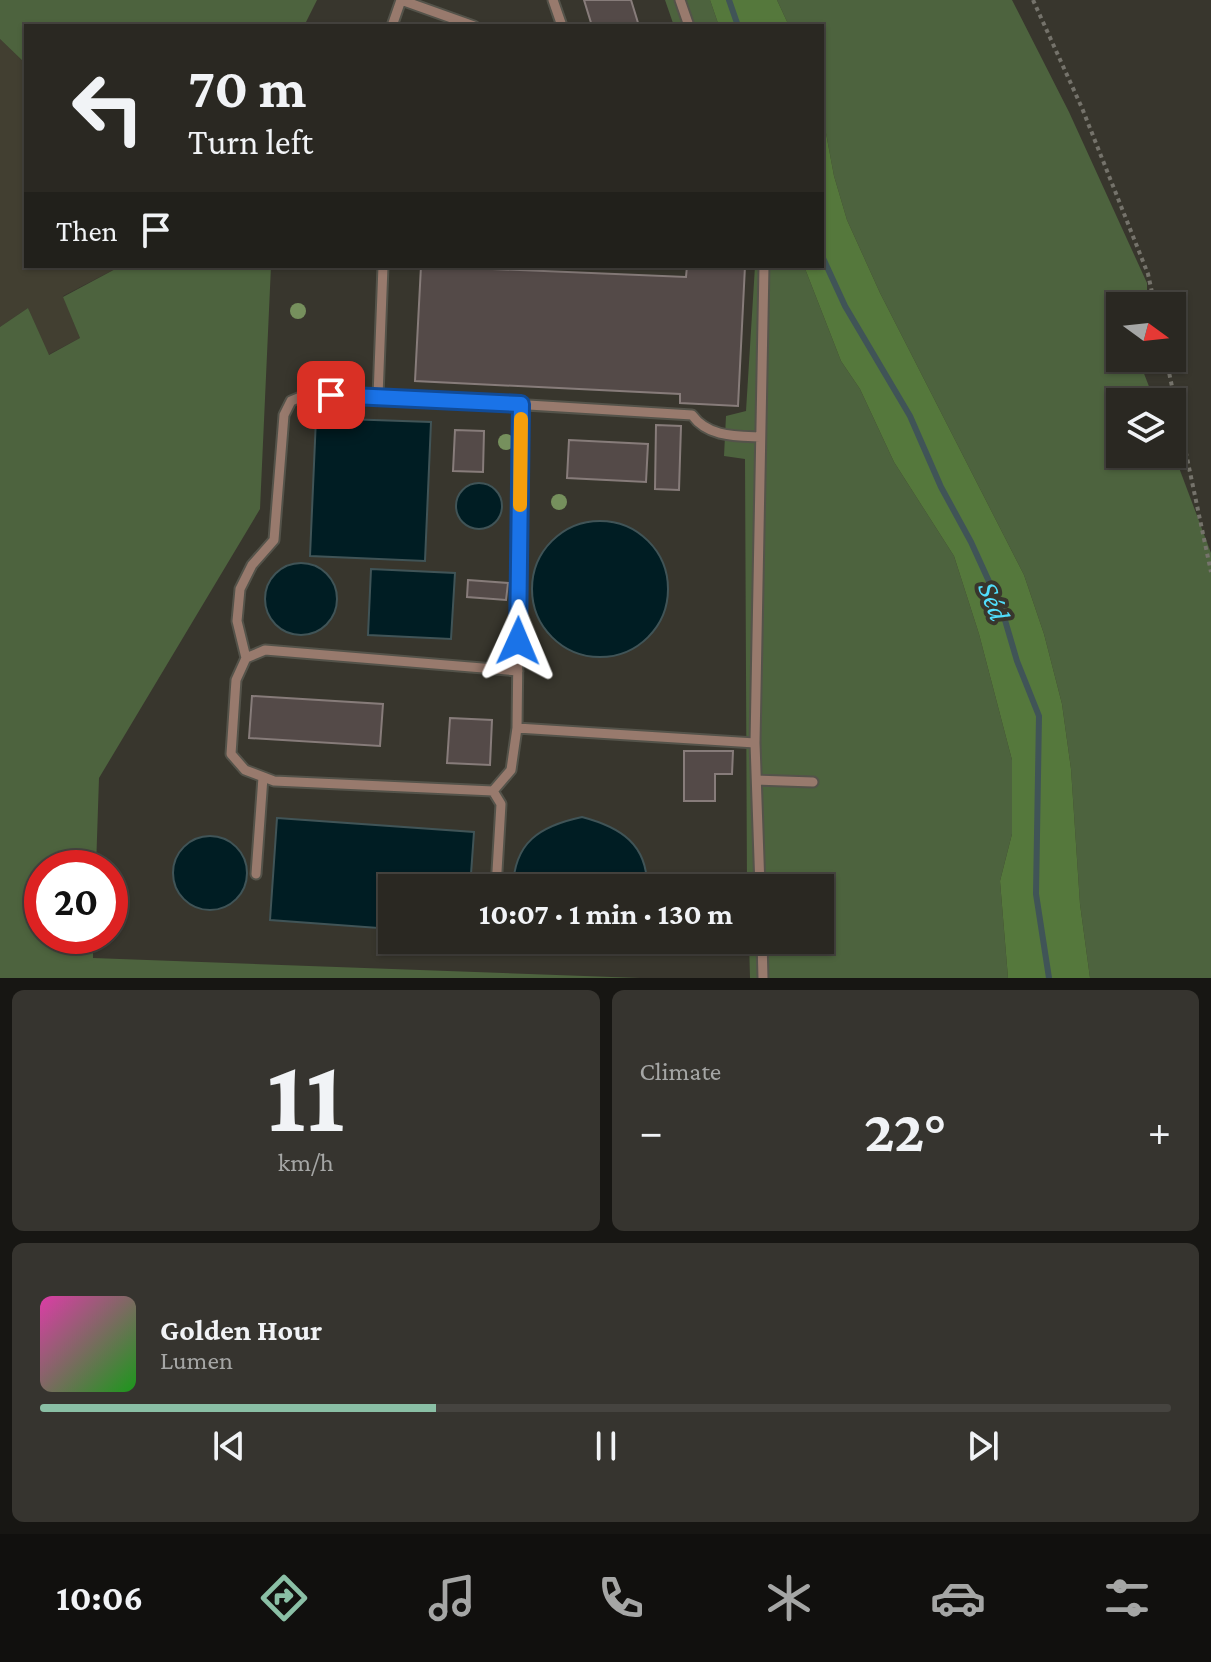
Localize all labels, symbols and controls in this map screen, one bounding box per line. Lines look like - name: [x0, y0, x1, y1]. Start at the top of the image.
- icon: left: [56, 56, 160, 160]
- text: 70 m: [188, 57, 307, 119]
- text: Turn left: [188, 122, 313, 162]
- icon: arrive: [134, 208, 178, 252]
- text: Then: [56, 214, 118, 247]
- north arrow: [1106, 292, 1186, 372]
- map controls: [1106, 292, 1186, 468]
- pin: [297, 361, 365, 429]
- icon: arrive: [309, 373, 353, 417]
- button: layers: [1106, 388, 1186, 468]
- water label: Séd: [972, 576, 1017, 626]
- position arrow: [476, 599, 560, 683]
- speed limit sign: 20: [24, 850, 128, 954]
- text: 10:07 · 1 min · 130 m: [479, 897, 733, 930]
- text: 11: [267, 1038, 345, 1153]
- text: Climate: [640, 1057, 721, 1086]
- text: 22°: [864, 1097, 947, 1164]
- text: −: [640, 1107, 663, 1155]
- text: +: [1148, 1107, 1171, 1155]
- text: km/h: [278, 1148, 334, 1177]
- text: Golden Hour: [160, 1313, 322, 1346]
- text: Lumen: [160, 1346, 233, 1375]
- icon: previous: [207, 1424, 251, 1468]
- icon: pause: [584, 1424, 628, 1468]
- icon: next: [961, 1424, 1005, 1468]
- icon: directions: [256, 1570, 312, 1626]
- icon: music: [424, 1570, 480, 1626]
- icon: phone: [593, 1570, 649, 1626]
- icon: climate: [761, 1570, 817, 1626]
- icon: car: [930, 1570, 986, 1626]
- icon: filters: [1099, 1570, 1155, 1626]
- text: 10:06: [56, 1578, 143, 1618]

